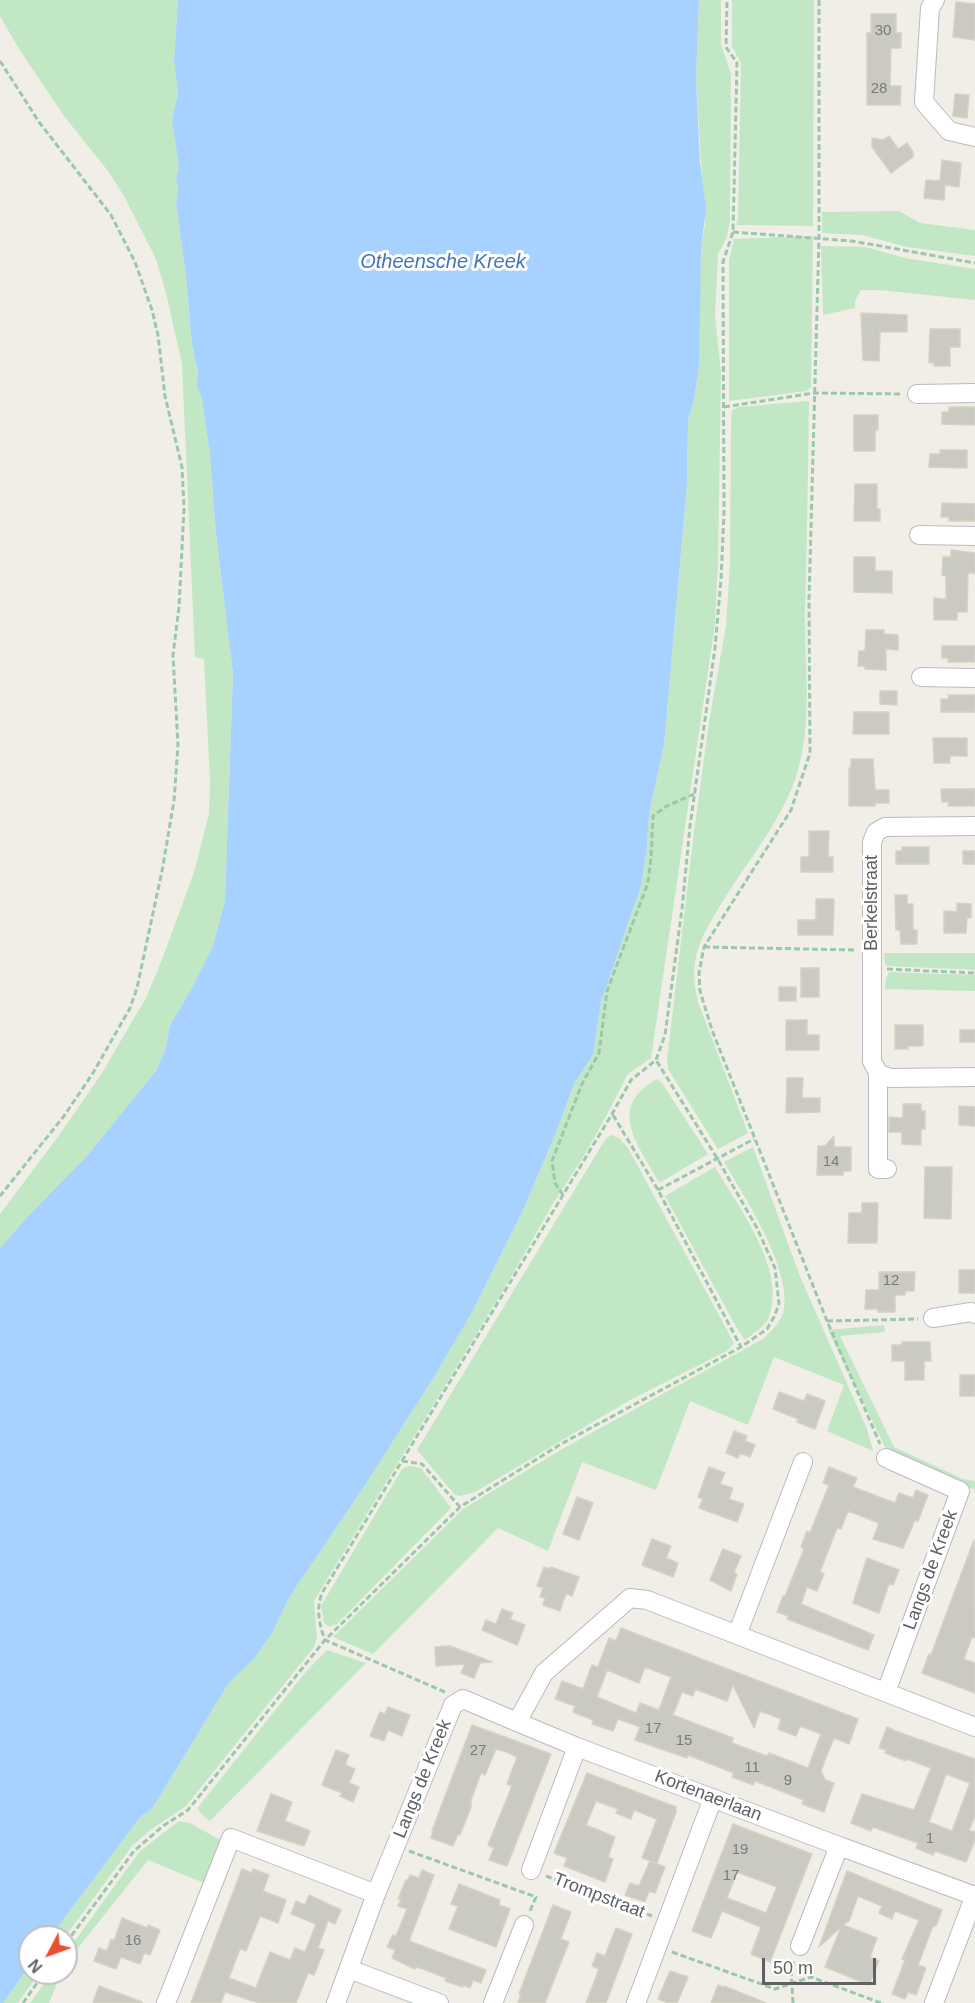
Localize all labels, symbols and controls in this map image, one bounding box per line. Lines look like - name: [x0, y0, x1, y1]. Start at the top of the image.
- house number: 30: [875, 22, 891, 40]
- house number: 28: [871, 80, 887, 98]
- water label: Otheensche Kreek: [360, 250, 526, 274]
- street label: Berkelstraat: [861, 855, 883, 951]
- house number: 14: [823, 1153, 839, 1171]
- house number: 12: [883, 1272, 899, 1290]
- street label: Langs de Kreek: [899, 1507, 963, 1633]
- street label: Langs de Kreek: [389, 1717, 457, 1841]
- house number: 17: [645, 1720, 661, 1738]
- house number: 15: [676, 1732, 692, 1750]
- house number: 27: [470, 1742, 486, 1760]
- house number: 11: [744, 1759, 760, 1777]
- street label: Kortenaerlaan: [651, 1766, 765, 1826]
- house number: 9: [784, 1772, 792, 1790]
- house number: 1: [926, 1830, 934, 1848]
- house number: 19: [732, 1841, 748, 1859]
- house number: 17: [723, 1867, 739, 1885]
- street label: Trompstraat: [550, 1869, 648, 1923]
- north arrow: [18, 1925, 78, 1985]
- house number: 16: [125, 1932, 141, 1950]
- scale bar: [765, 1946, 879, 1984]
- text: N: [25, 1956, 46, 1976]
- text: 50 m: [773, 1958, 813, 1978]

